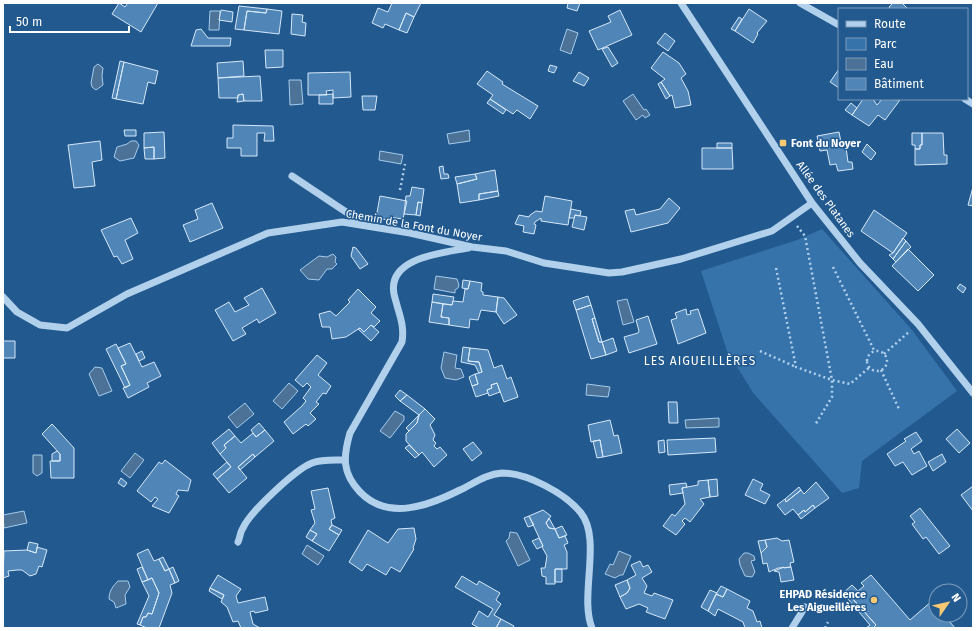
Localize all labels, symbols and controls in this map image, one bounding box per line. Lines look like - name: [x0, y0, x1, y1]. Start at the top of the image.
- scale bar: [10, 8, 129, 34]
- legend: [838, 8, 968, 100]
- text: 50 m: [16, 15, 42, 29]
- text: Route: [874, 17, 906, 31]
- text: Parc: [874, 37, 897, 51]
- text: Eau: [874, 57, 894, 71]
- text: Bâtiment: [874, 77, 924, 91]
- place label: Font du Noyer: [791, 137, 861, 150]
- marker: Font du Noyer: [778, 138, 788, 148]
- street label: Allée des Platanes: [794, 159, 858, 240]
- street label: Chemin de la Font du Noyer: [345, 207, 484, 244]
- district label: LES AIGUEILLÈRES: [644, 353, 756, 368]
- north arrow: [928, 583, 968, 623]
- place label: EHPAD Résidence Les Aigueillères: [779, 588, 867, 614]
- text: N: [948, 591, 963, 604]
- marker: EHPAD Résidence Les Aigueillères: [869, 595, 879, 605]

